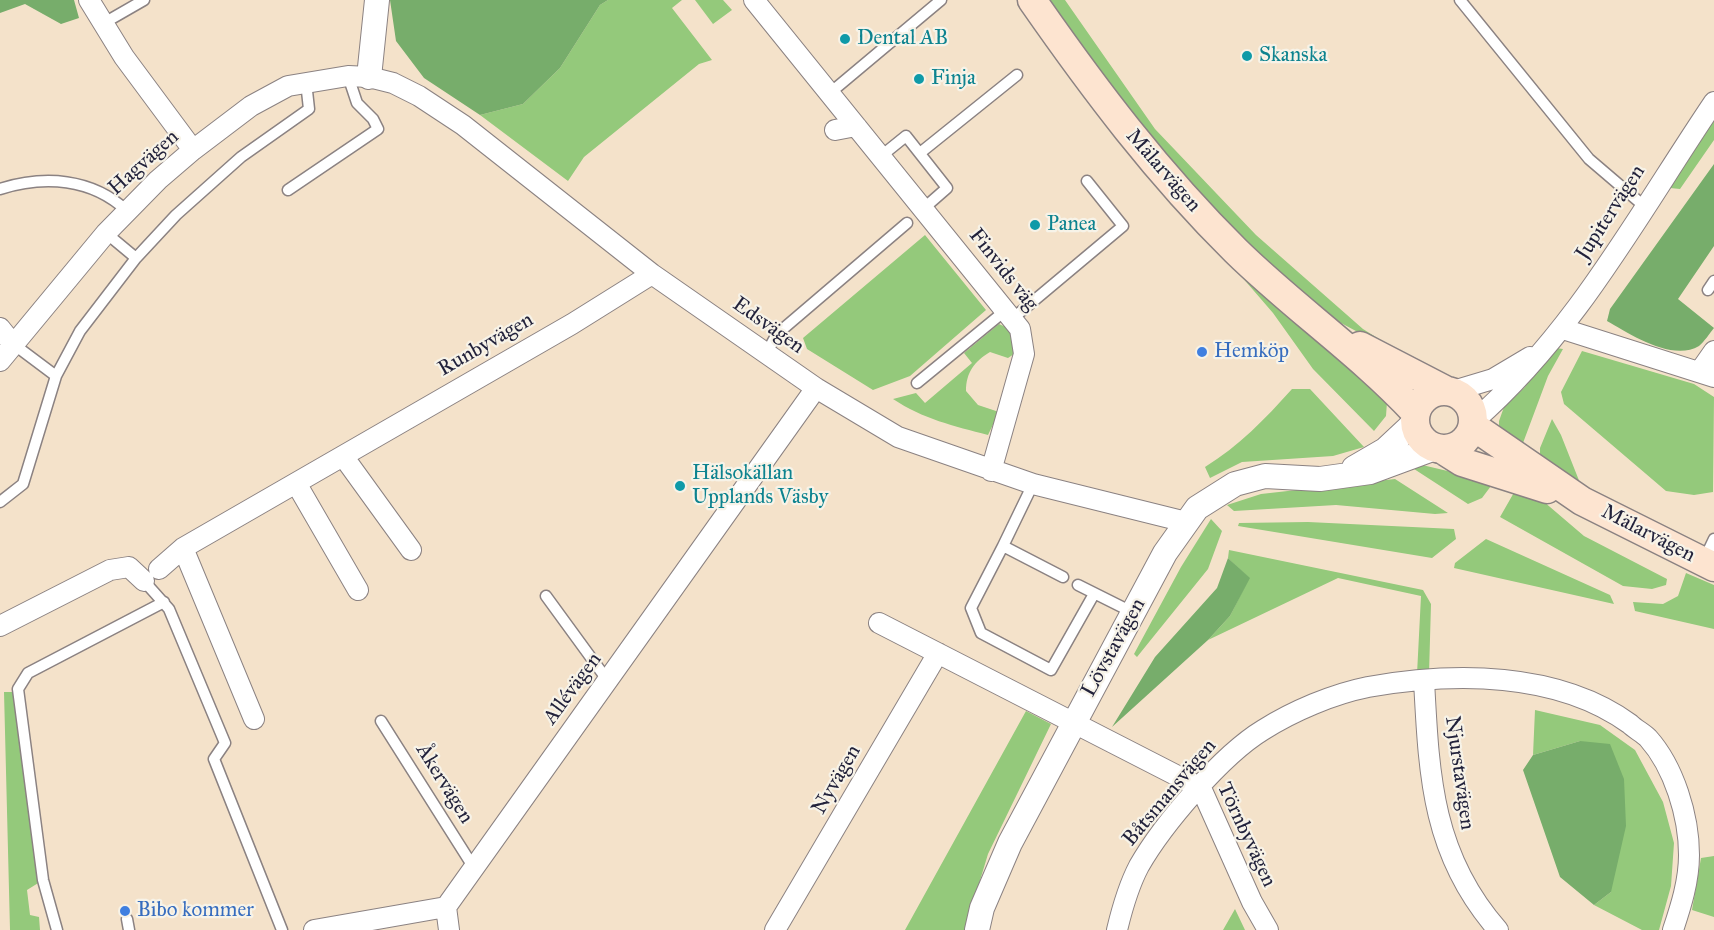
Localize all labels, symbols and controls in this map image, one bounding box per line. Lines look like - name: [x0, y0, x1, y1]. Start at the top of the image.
- place label: Dental AB: [857, 26, 948, 52]
- marker: Dental AB: [838, 32, 852, 46]
- place label: Skanska: [1259, 43, 1327, 69]
- marker: Skanska: [1240, 49, 1254, 63]
- place label: Finja: [931, 66, 976, 92]
- marker: Finja: [912, 72, 926, 86]
- street label: Mälarvägen: [1120, 124, 1206, 218]
- street label: Hagvägen: [104, 125, 184, 201]
- street label: Jupitervägen: [1571, 161, 1651, 265]
- place label: Panea: [1047, 212, 1096, 238]
- marker: Panea: [1028, 218, 1042, 232]
- street label: Finvids väg: [963, 224, 1043, 316]
- street label: Edsvägen: [727, 292, 809, 360]
- street label: Runbyvägen: [434, 308, 538, 382]
- place label: Hemköp: [1214, 339, 1289, 365]
- marker: Hemköp: [1195, 345, 1209, 359]
- place label: Hälsokällan Upplands Väsby: [692, 461, 828, 511]
- marker: Hälsokällan Upplands Väsby: [673, 479, 687, 493]
- street label: Mälarvägen: [1597, 500, 1699, 568]
- street label: Lövstavägen: [1077, 594, 1151, 702]
- street label: Allévägen: [538, 648, 608, 730]
- street label: Njurstavägen: [1439, 715, 1479, 831]
- street label: Båtsmansvägen: [1118, 734, 1222, 852]
- street label: Åkervägen: [410, 739, 478, 829]
- street label: Nyvägen: [807, 741, 867, 819]
- street label: Törnbyvägen: [1211, 779, 1281, 891]
- place label: Bibo kommer: [137, 898, 254, 924]
- marker: Bibo kommer: [118, 904, 132, 918]

